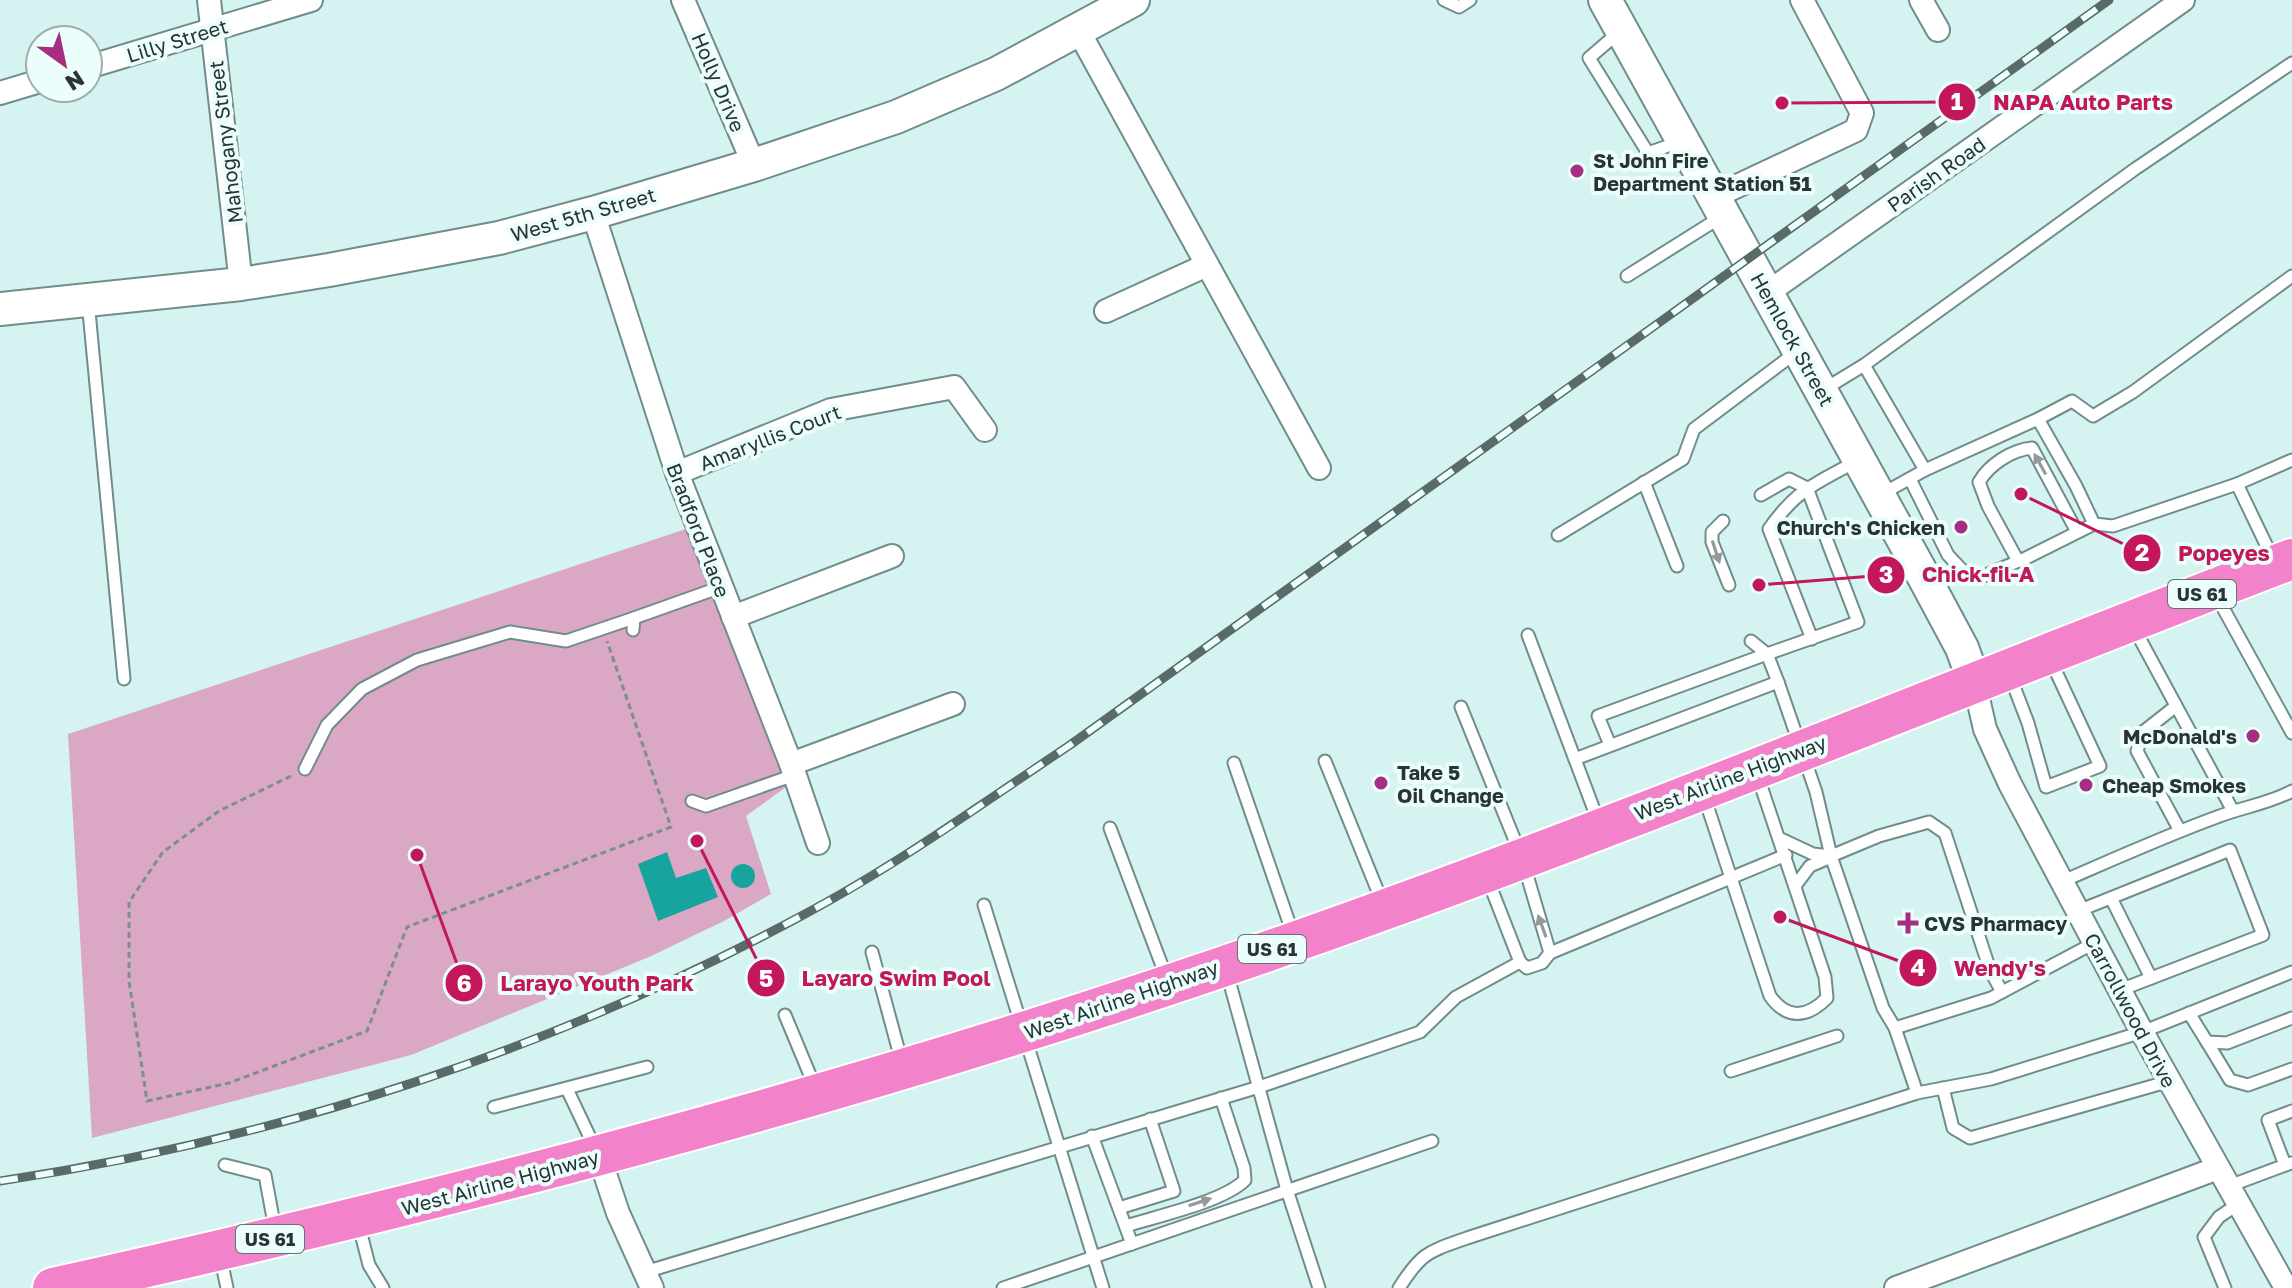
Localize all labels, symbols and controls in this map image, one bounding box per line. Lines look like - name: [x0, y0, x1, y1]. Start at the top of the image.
- street label: Lilly Street: [123, 13, 231, 67]
- north arrow: [24, 24, 104, 104]
- street label: Holly Drive: [687, 29, 751, 135]
- street label: Mahogany Street: [203, 59, 247, 225]
- text: N: [61, 65, 90, 97]
- callout: NAPA Auto Parts: [1937, 79, 2189, 125]
- text: 1: [1951, 86, 1963, 115]
- text: NAPA Auto Parts: [1993, 88, 2173, 115]
- street label: Parish Road: [1882, 131, 1990, 217]
- place label: St John Fire Department Station 51: [1593, 148, 1811, 195]
- marker: St John Fire Department Station 51: [1568, 162, 1586, 180]
- street label: West 5th Street: [508, 182, 658, 246]
- street label: Hemlock Street: [1746, 268, 1840, 410]
- street label: Amaryllis Court: [696, 399, 844, 475]
- one-way arrow: [2033, 453, 2047, 475]
- street label: Bradford Place: [662, 459, 736, 601]
- place label: Church's Chicken: [1777, 515, 1945, 539]
- marker: Church's Chicken: [1952, 518, 1970, 536]
- callout: Popeyes: [2122, 530, 2286, 576]
- text: 2: [2135, 537, 2149, 566]
- text: Popeyes: [2178, 539, 2270, 566]
- one-way arrow: [1711, 540, 1723, 564]
- callout: Chick-fil-A: [1866, 552, 2051, 598]
- text: 3: [1879, 559, 1893, 588]
- text: Chick-fil-A: [1922, 560, 2035, 587]
- road number: US 61: [2168, 580, 2236, 608]
- place label: McDonald's: [2123, 724, 2237, 748]
- marker: McDonald's: [2244, 727, 2262, 745]
- street label: West Airline Highway: [1631, 729, 1829, 825]
- place label: Take 5 Oil Change: [1397, 760, 1504, 807]
- place label: Cheap Smokes: [2102, 773, 2246, 797]
- marker: Take 5 Oil Change: [1372, 774, 1390, 792]
- marker: Cheap Smokes: [2077, 776, 2095, 794]
- place label: CVS Pharmacy: [1924, 911, 2067, 935]
- one-way arrow: [1535, 913, 1548, 937]
- marker: CVS Pharmacy: [1899, 914, 1917, 932]
- street label: Carrollwood Drive: [2080, 929, 2182, 1091]
- road number: US 61: [1238, 935, 1306, 963]
- callout: Wendy's: [1898, 945, 2062, 991]
- text: 4: [1911, 952, 1926, 981]
- street label: West Airline Highway: [1021, 954, 1221, 1044]
- text: Wendy's: [1954, 954, 2046, 981]
- callout: Layaro Swim Pool: [746, 955, 1007, 1001]
- callout: Larayo Youth Park: [444, 960, 710, 1006]
- text: 5: [759, 963, 773, 992]
- text: Layaro Swim Pool: [801, 964, 991, 991]
- text: 6: [456, 968, 472, 997]
- text: Larayo Youth Park: [500, 969, 694, 996]
- street label: West Airline Highway: [399, 1144, 601, 1220]
- one-way arrow: [1188, 1195, 1212, 1208]
- road number: US 61: [236, 1225, 304, 1253]

